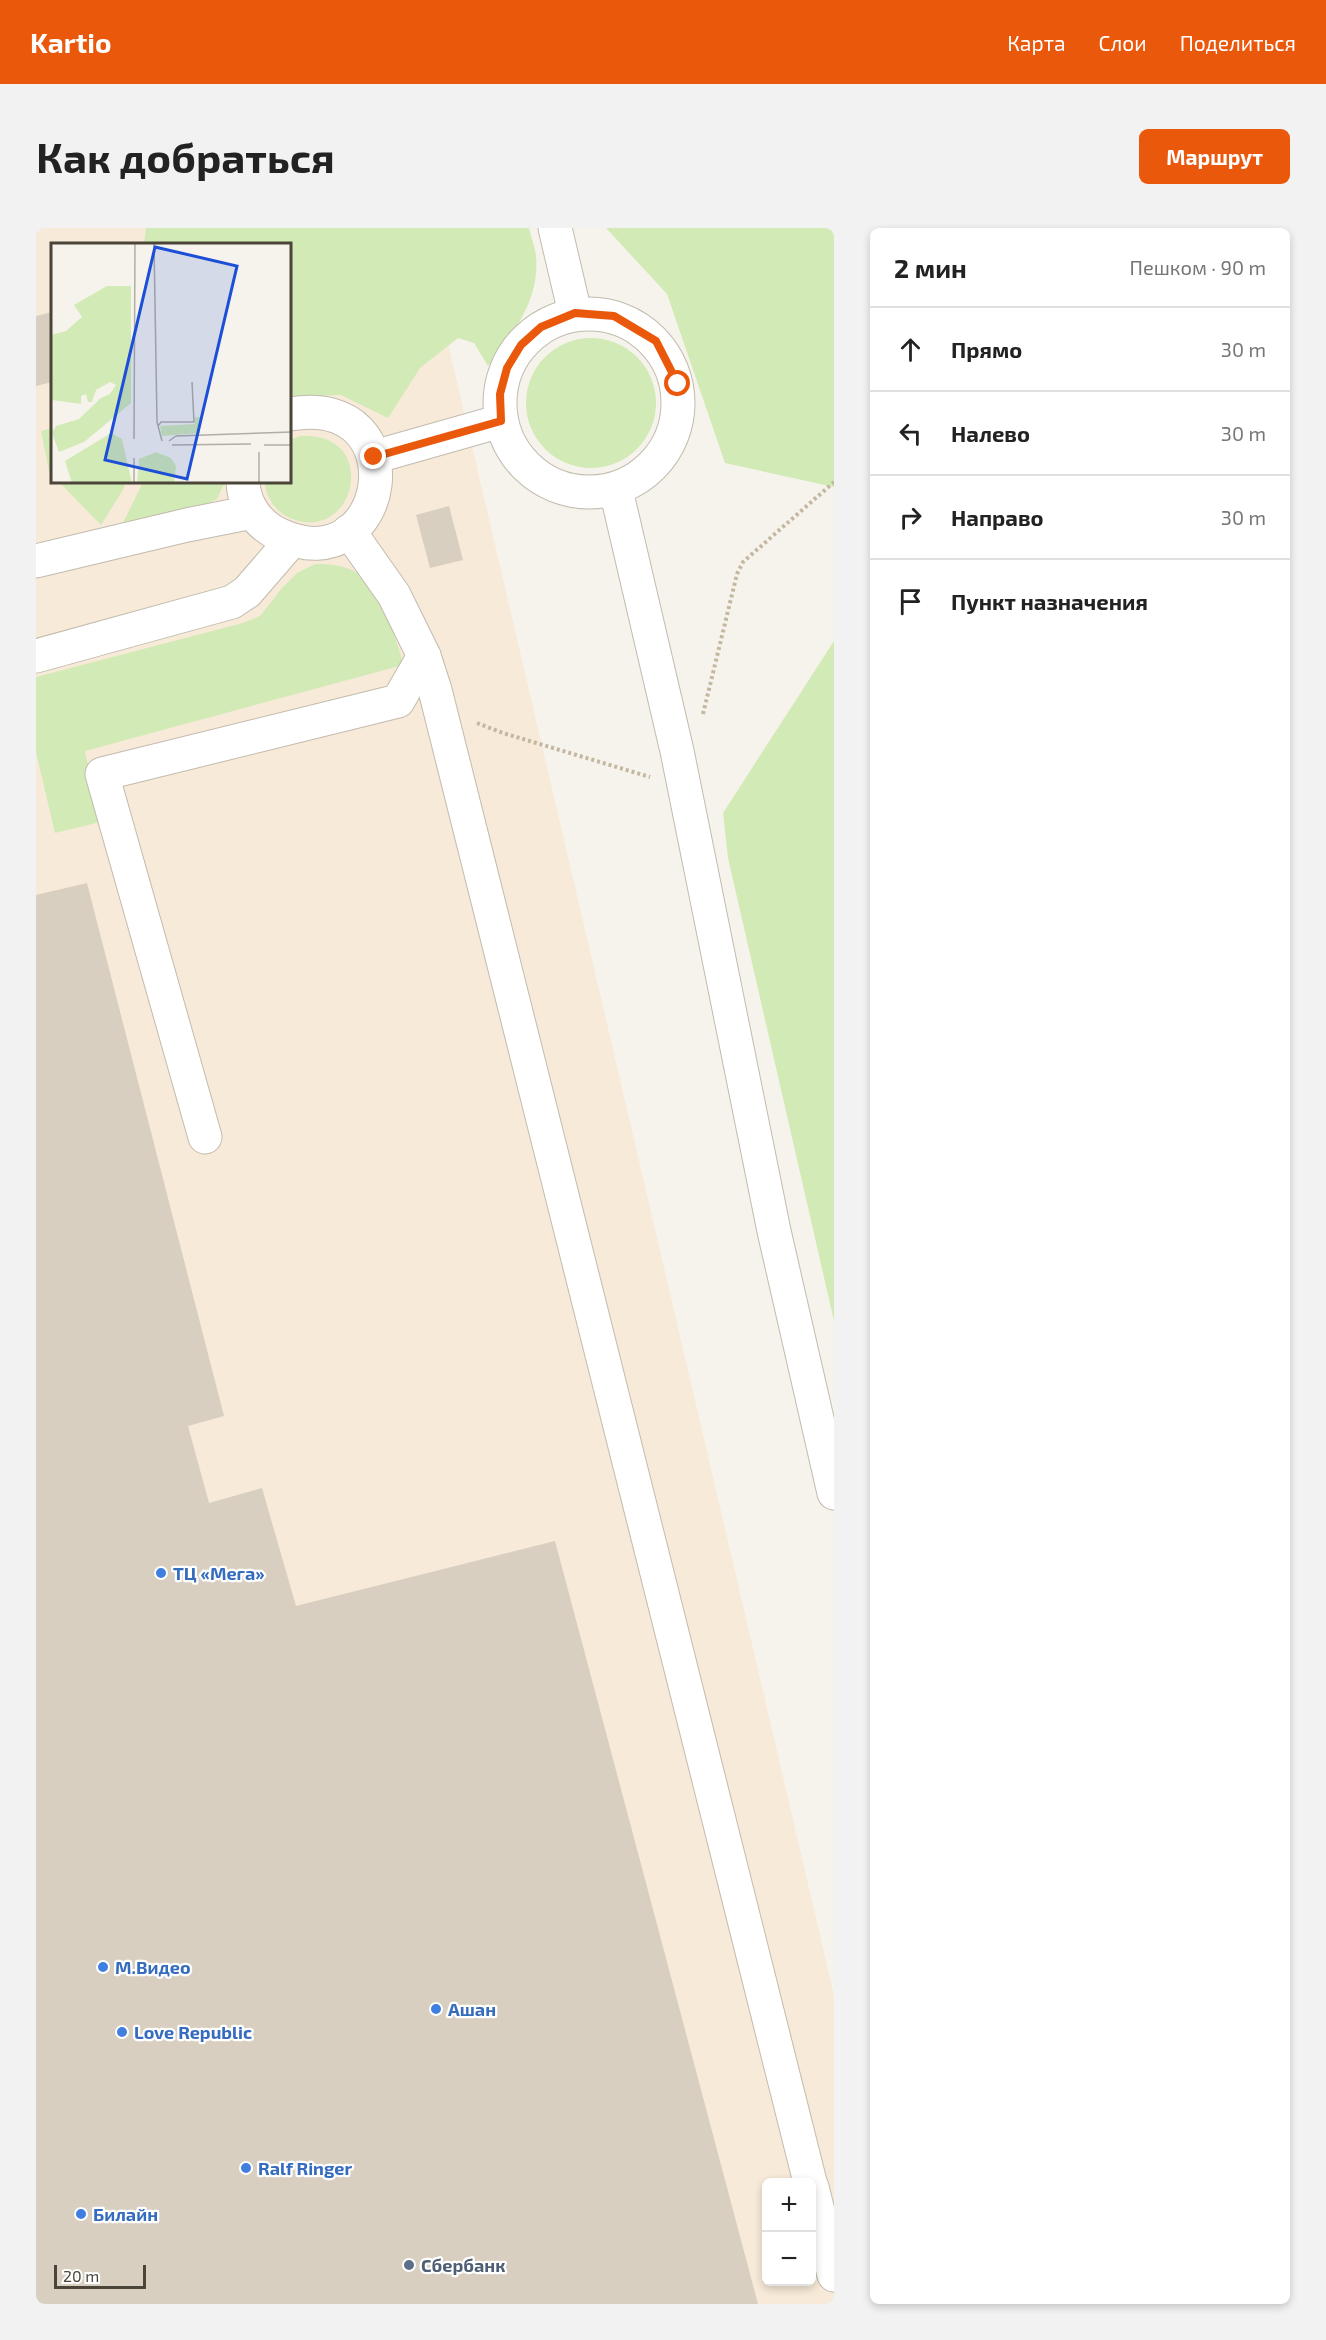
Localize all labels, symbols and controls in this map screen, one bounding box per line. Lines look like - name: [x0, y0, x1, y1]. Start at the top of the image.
- text: Kartio: [30, 25, 111, 59]
- text: Карта: [1007, 30, 1066, 55]
- text: Слои: [1099, 30, 1147, 55]
- text: Поделиться: [1180, 30, 1296, 55]
- button: Маршрут: [1139, 129, 1290, 184]
- text: Как добраться: [36, 131, 335, 181]
- inset map: [51, 243, 291, 483]
- text: 2 мин: [894, 252, 967, 283]
- text: Пешком · 90 m: [1130, 255, 1266, 279]
- icon: ahead: [894, 333, 927, 366]
- text: Прямо: [951, 336, 1022, 362]
- text: 30 m: [1221, 337, 1266, 361]
- route start: [664, 370, 690, 396]
- icon: left: [894, 417, 927, 450]
- text: Налево: [951, 420, 1030, 446]
- text: 30 m: [1221, 421, 1266, 445]
- route end: [360, 443, 386, 469]
- icon: right: [894, 501, 927, 534]
- text: Направо: [951, 504, 1044, 530]
- text: 30 m: [1221, 505, 1266, 529]
- icon: arrive: [894, 585, 927, 618]
- text: Пункт назначения: [951, 588, 1148, 614]
- place label: ТЦ «Мега»: [173, 1562, 265, 1584]
- marker: ТЦ «Мега»: [154, 1566, 168, 1580]
- place label: М.Видео: [115, 1956, 191, 1978]
- marker: М.Видео: [96, 1960, 110, 1974]
- place label: Ашан: [448, 1998, 496, 2020]
- marker: Ашан: [429, 2002, 443, 2016]
- place label: Love Republic: [134, 2021, 252, 2043]
- marker: Love Republic: [115, 2025, 129, 2039]
- place label: Ralf Ringer: [258, 2157, 352, 2179]
- marker: Ralf Ringer: [239, 2161, 253, 2175]
- map controls: [762, 2178, 816, 2286]
- button: +: [762, 2178, 816, 2232]
- place label: Билайн: [93, 2203, 158, 2225]
- marker: Билайн: [74, 2207, 88, 2221]
- button: −: [762, 2232, 816, 2286]
- place label: Сбербанк: [421, 2254, 505, 2276]
- marker: Сбербанк: [402, 2258, 416, 2272]
- scale bar: [54, 2262, 146, 2290]
- text: 20 m: [63, 2266, 99, 2285]

